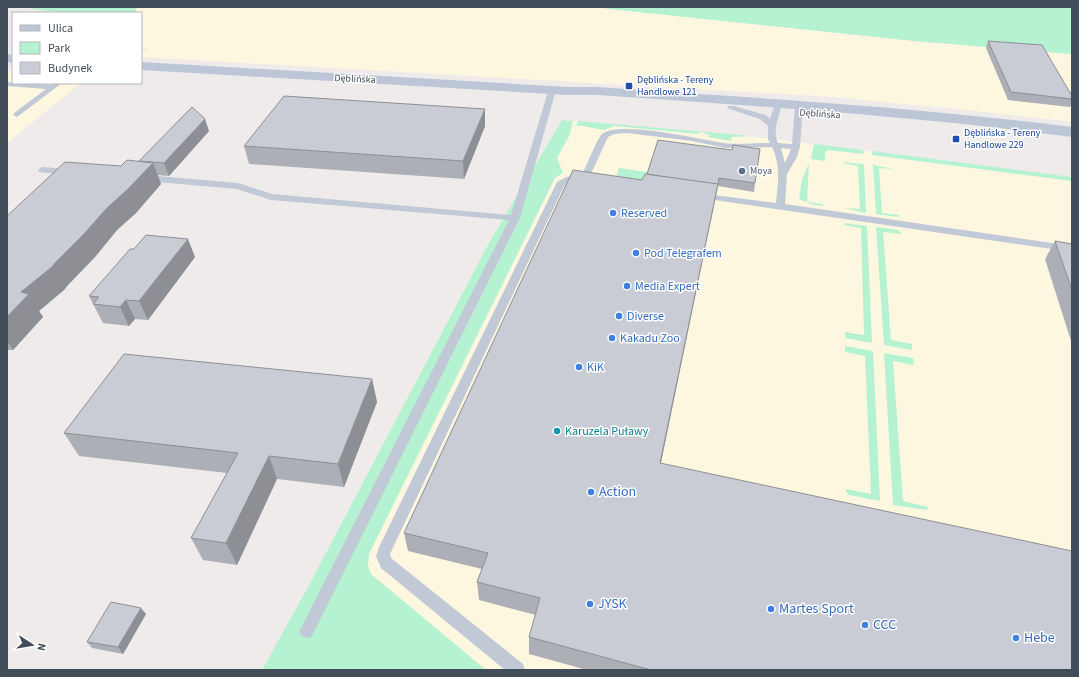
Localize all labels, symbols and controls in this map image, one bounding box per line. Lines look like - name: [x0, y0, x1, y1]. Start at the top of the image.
- legend: [12, 12, 142, 84]
- text: Ulica: [48, 20, 73, 37]
- text: Park: [48, 40, 70, 57]
- text: Budynek: [48, 60, 92, 77]
- street label: Dęblińska: [334, 71, 376, 87]
- place label: Dęblińska - Tereny Handlowe 121: [637, 73, 714, 99]
- marker: Dęblińska - Tereny Handlowe 121: [624, 81, 634, 91]
- street label: Dęblińska: [799, 106, 841, 122]
- place label: Dęblińska - Tereny Handlowe 229: [964, 126, 1041, 152]
- marker: Dęblińska - Tereny Handlowe 229: [951, 134, 961, 144]
- place label: Moya: [750, 164, 772, 178]
- marker: Moya: [737, 166, 747, 176]
- place label: Reserved: [621, 205, 667, 222]
- marker: Reserved: [608, 208, 618, 218]
- place label: Pod Telegrafem: [644, 245, 722, 262]
- marker: Pod Telegrafem: [631, 248, 641, 258]
- place label: Media Expert: [635, 278, 700, 295]
- marker: Media Expert: [622, 281, 632, 291]
- place label: Diverse: [627, 308, 664, 325]
- marker: Diverse: [614, 311, 624, 321]
- place label: Kakadu Zoo: [620, 330, 680, 347]
- marker: Kakadu Zoo: [607, 333, 617, 343]
- place label: KiK: [587, 359, 604, 376]
- marker: KiK: [574, 362, 584, 372]
- place label: Karuzela Puławy: [565, 423, 649, 440]
- marker: Karuzela Puławy: [552, 426, 562, 436]
- place label: Action: [599, 482, 636, 502]
- marker: Action: [586, 487, 596, 497]
- place label: JYSK: [598, 594, 628, 614]
- marker: JYSK: [585, 599, 595, 609]
- place label: Martes Sport: [779, 599, 854, 619]
- marker: Martes Sport: [766, 604, 776, 614]
- place label: CCC: [873, 615, 896, 635]
- marker: CCC: [860, 620, 870, 630]
- north arrow: [12, 625, 52, 665]
- place label: Hebe: [1024, 628, 1055, 648]
- marker: Hebe: [1011, 633, 1021, 643]
- text: N: [33, 642, 49, 652]

